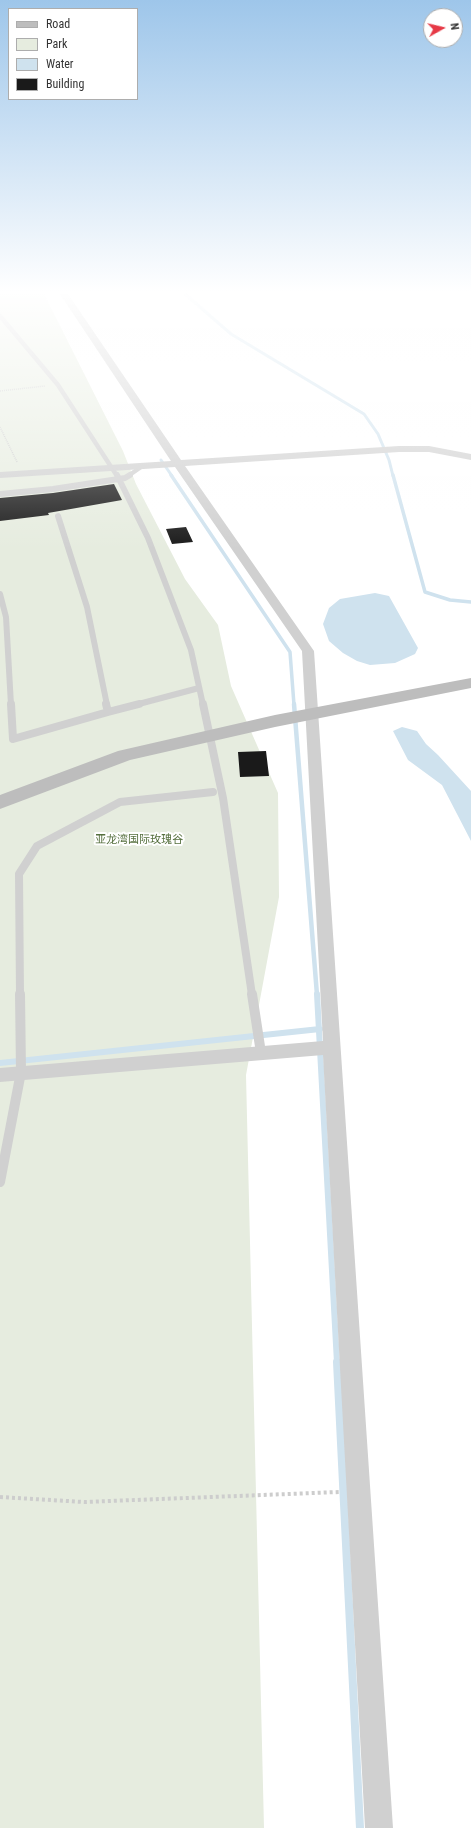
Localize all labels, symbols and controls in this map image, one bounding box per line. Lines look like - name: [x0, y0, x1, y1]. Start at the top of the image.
- legend: [8, 8, 138, 100]
- north arrow: [423, 8, 463, 48]
- text: Road: [46, 17, 70, 31]
- text: N: [447, 22, 461, 31]
- text: Park: [46, 37, 67, 51]
- text: Water: [46, 57, 74, 71]
- text: Building: [46, 77, 84, 91]
- park label: 亚龙湾国际玫瑰谷: [95, 833, 183, 847]

